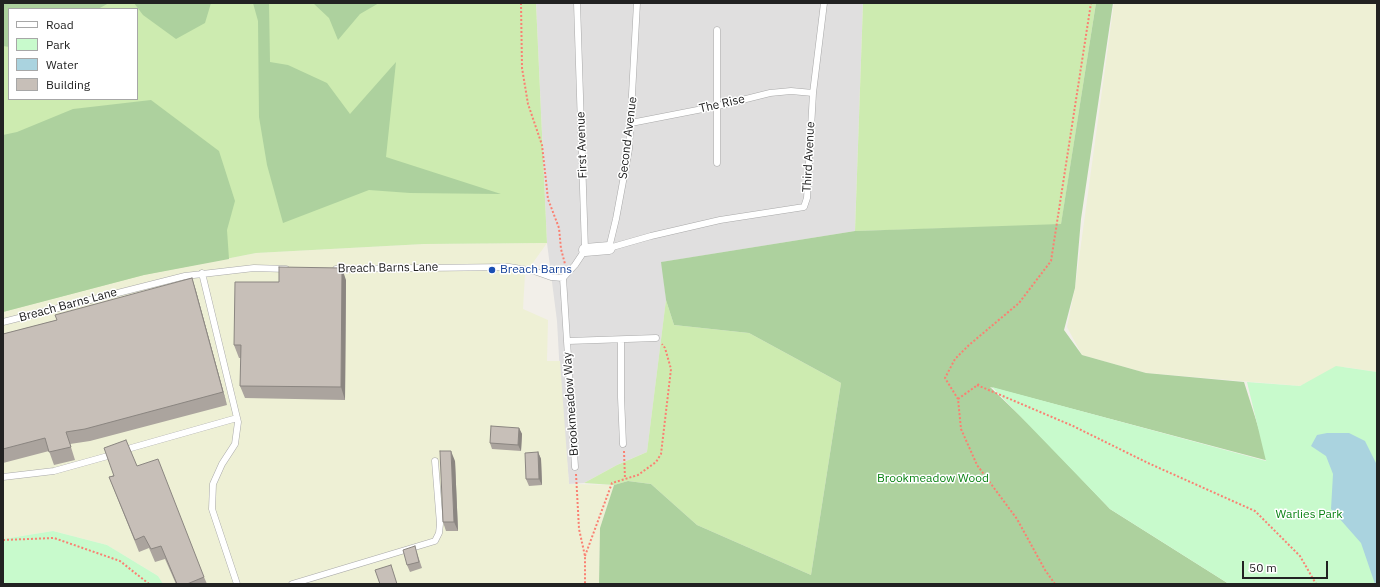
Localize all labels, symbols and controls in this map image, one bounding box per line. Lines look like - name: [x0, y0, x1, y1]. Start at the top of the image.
- legend: [8, 8, 138, 100]
- text: Road: [46, 17, 74, 32]
- text: Park: [46, 37, 70, 52]
- text: Water: [46, 57, 78, 72]
- text: Building: [46, 77, 90, 92]
- street label: The Rise: [698, 92, 746, 116]
- street label: Second Avenue: [616, 96, 640, 180]
- street label: First Avenue: [574, 111, 590, 179]
- street label: Third Avenue: [800, 121, 818, 193]
- street label: Breach Barns Lane: [337, 260, 439, 276]
- place label: Breach Barns: [500, 263, 572, 277]
- marker: Breach Barns: [487, 265, 497, 275]
- street label: Breach Barns Lane: [17, 285, 119, 325]
- street label: Brookmeadow Way: [560, 352, 582, 456]
- park label: Brookmeadow Wood: [877, 472, 989, 486]
- park label: Warlies Park: [1275, 508, 1343, 522]
- scale bar: [1244, 553, 1330, 579]
- text: 50 m: [1249, 560, 1277, 575]

